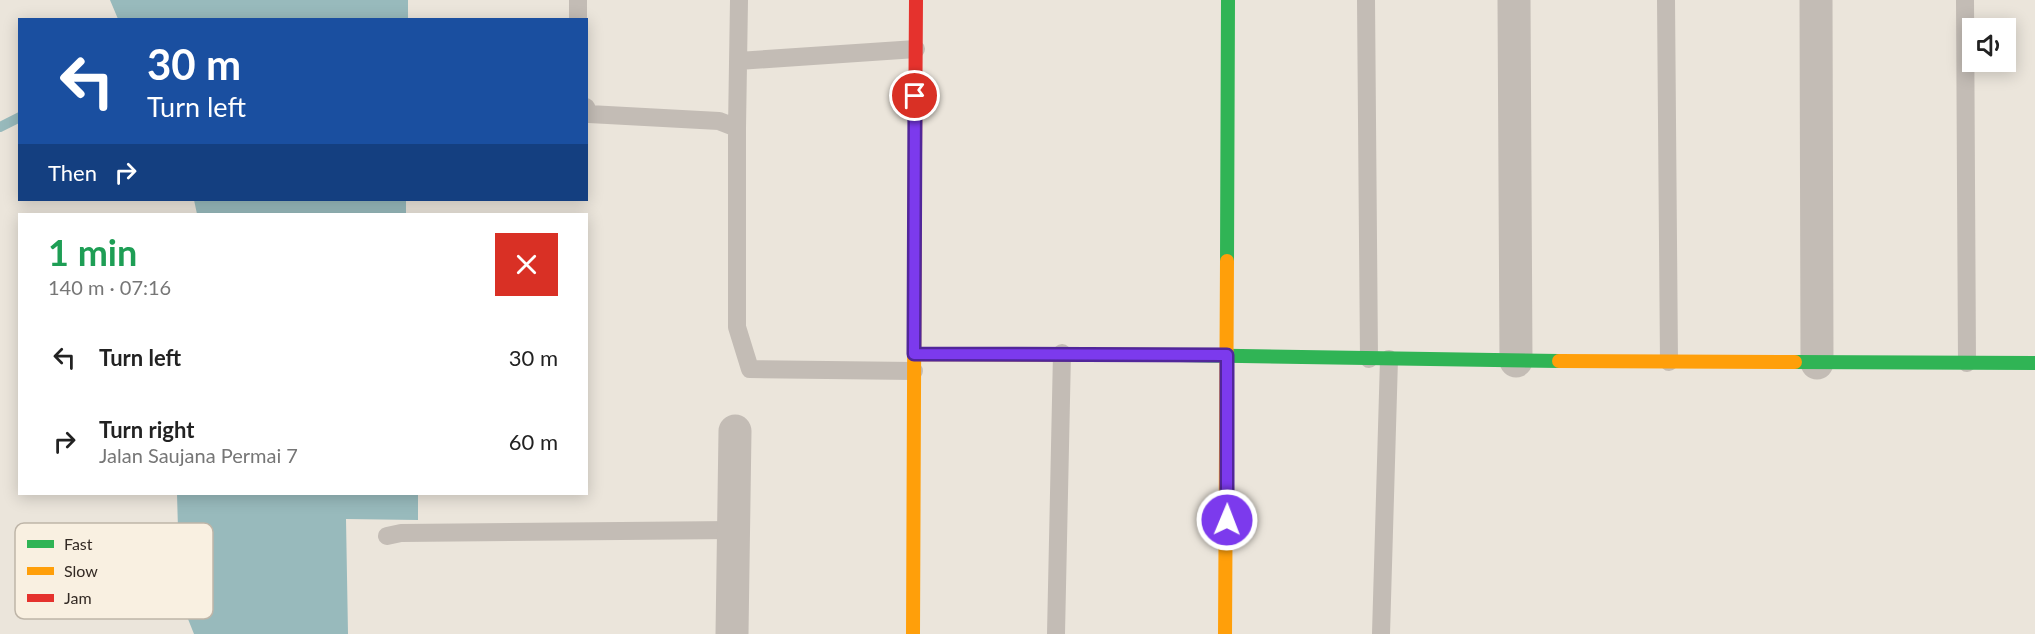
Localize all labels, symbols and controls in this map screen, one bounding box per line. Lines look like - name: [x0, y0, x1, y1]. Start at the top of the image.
- map controls: [1962, 18, 2016, 72]
- button: sound: [1962, 18, 2016, 72]
- text: 30 m: [147, 39, 241, 89]
- icon: left: [48, 42, 126, 120]
- pin: [889, 70, 940, 121]
- icon: arrive: [898, 79, 931, 112]
- text: Turn left: [147, 90, 246, 123]
- icon: right: [109, 156, 142, 189]
- text: Then: [48, 159, 97, 186]
- text: 1 min: [48, 230, 137, 274]
- button: close: [495, 233, 558, 296]
- text: 140 m · 07:16: [48, 275, 171, 299]
- icon: left: [48, 341, 81, 374]
- text: Turn left: [99, 344, 181, 371]
- text: 30 m: [509, 344, 558, 371]
- text: Turn right: [99, 416, 194, 443]
- icon: right: [48, 425, 81, 458]
- text: 60 m: [509, 428, 558, 455]
- text: Jalan Saujana Permai 7: [99, 443, 298, 467]
- position arrow: [1195, 488, 1259, 552]
- legend: [15, 523, 213, 619]
- text: Fast: [64, 534, 93, 553]
- text: Slow: [64, 561, 98, 580]
- text: Jam: [64, 588, 92, 607]

